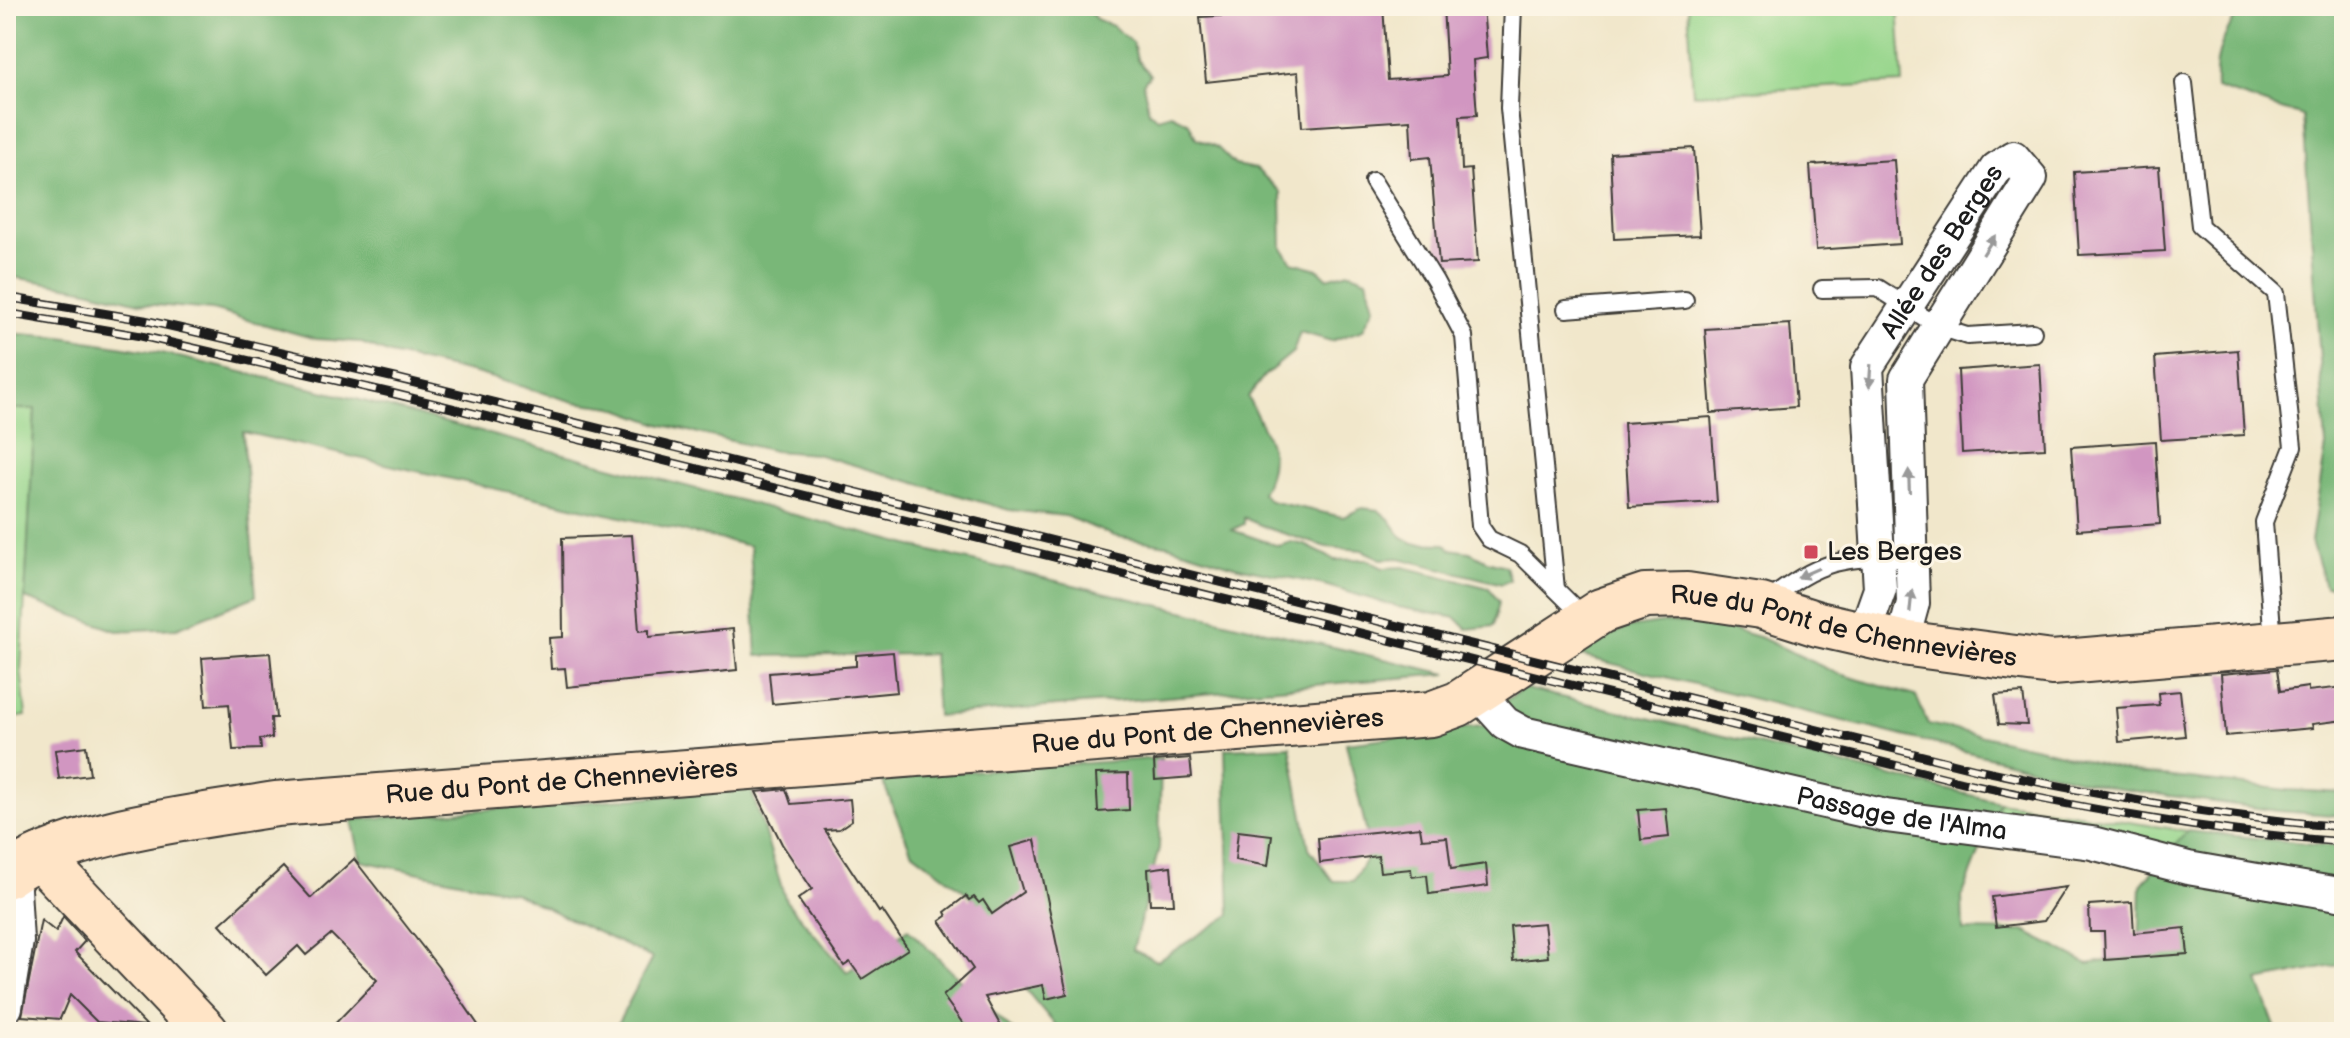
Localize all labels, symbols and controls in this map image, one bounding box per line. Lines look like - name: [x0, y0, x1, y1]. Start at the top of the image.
- street label: Allée des Berges: [1874, 159, 2010, 344]
- one-way arrow: [1982, 234, 1996, 256]
- one-way arrow: [1863, 363, 1876, 389]
- one-way arrow: [1903, 468, 1916, 493]
- place label: Les Berges: [1827, 537, 1962, 568]
- marker: Les Berges: [1802, 543, 1820, 561]
- one-way arrow: [1796, 567, 1820, 580]
- street label: Rue du Pont de Chennevières: [1670, 579, 2019, 674]
- one-way arrow: [1905, 589, 1918, 614]
- street label: Rue du Pont de Chennevières: [1030, 702, 1385, 761]
- street label: Rue du Pont de Chennevières: [384, 753, 739, 811]
- street label: Passage de l'Alma: [1793, 781, 2009, 847]

